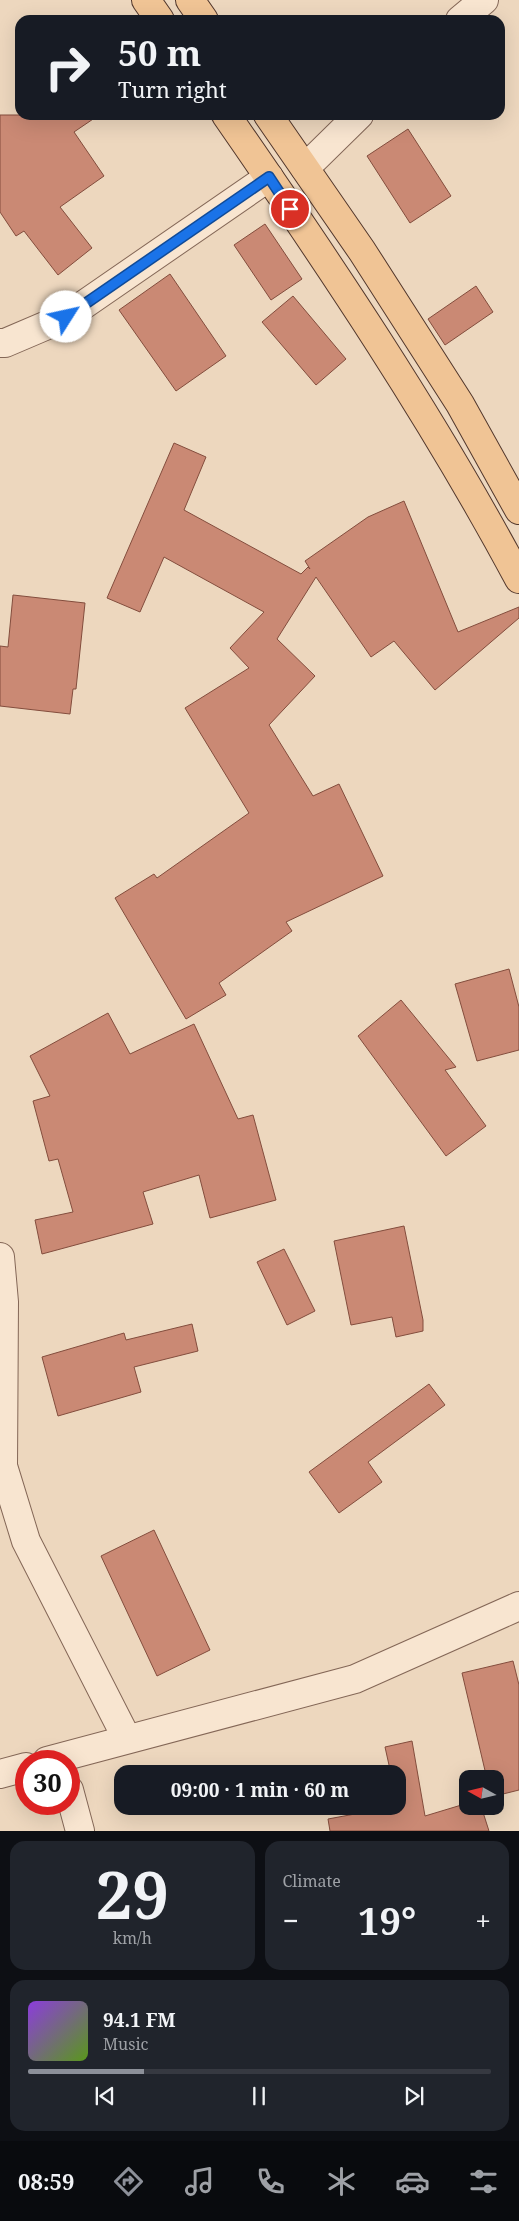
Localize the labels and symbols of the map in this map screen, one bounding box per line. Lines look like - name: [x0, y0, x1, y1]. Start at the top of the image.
- pin: [269, 188, 311, 230]
- position arrow: [39, 290, 91, 342]
- speed limit sign: 30: [15, 1750, 80, 1815]
- north arrow: [459, 1770, 504, 1815]

